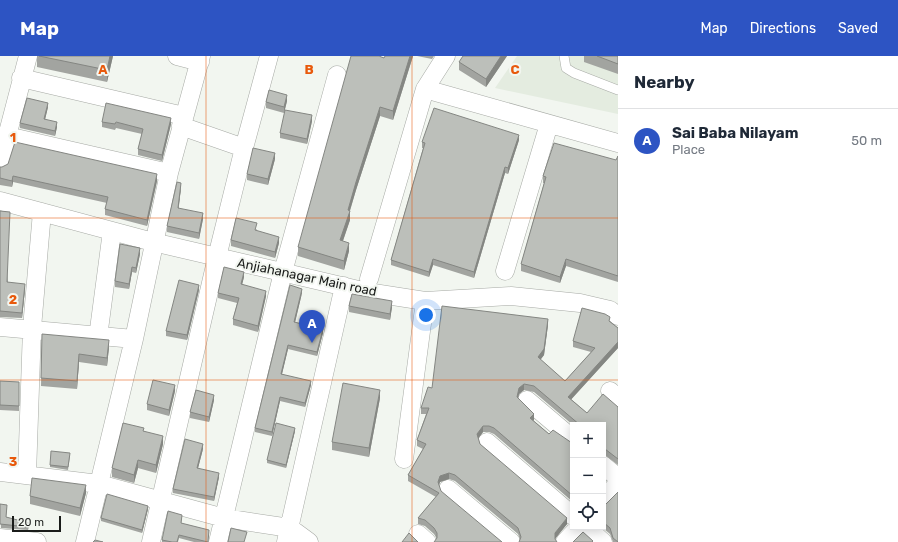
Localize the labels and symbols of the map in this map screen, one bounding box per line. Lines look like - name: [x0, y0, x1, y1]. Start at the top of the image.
- text: A: [98, 62, 108, 77]
- text: B: [304, 62, 314, 77]
- text: C: [510, 62, 520, 77]
- text: 1: [10, 130, 16, 145]
- street label: Anjiahanagar Main road: [236, 255, 378, 300]
- text: 2: [9, 292, 17, 307]
- your location: [416, 305, 436, 325]
- pin: A: [299, 310, 325, 343]
- text: 3: [9, 454, 18, 469]
- scale bar: [12, 514, 61, 533]

